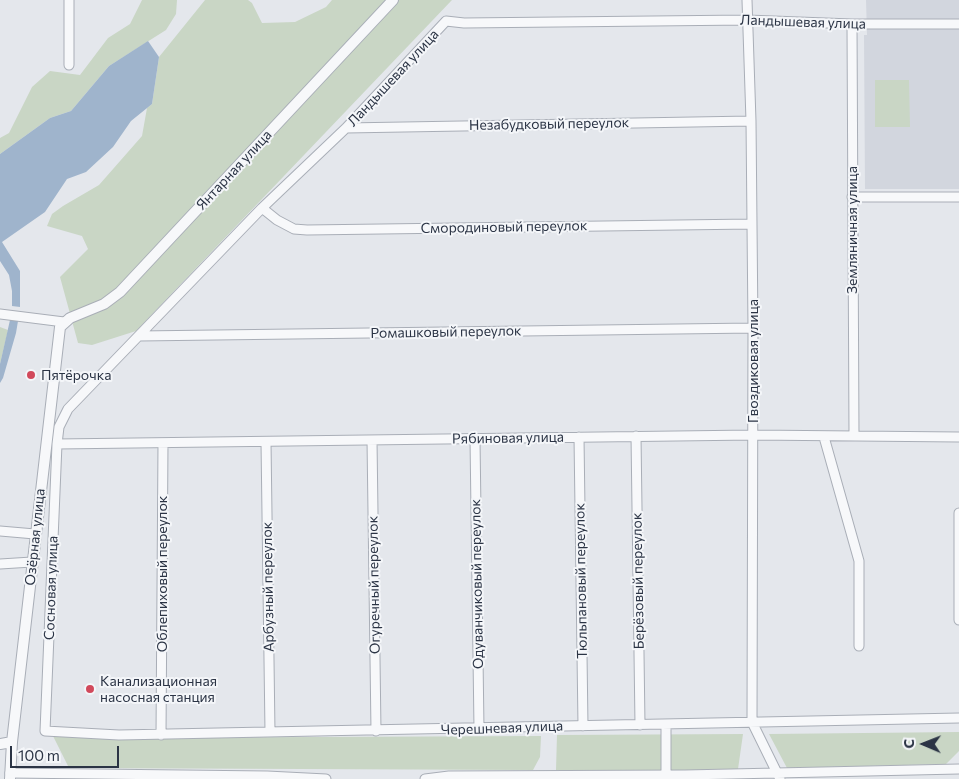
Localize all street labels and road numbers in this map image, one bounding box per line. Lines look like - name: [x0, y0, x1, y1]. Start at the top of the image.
- street label: Ландышевая улица: [740, 11, 866, 33]
- street label: Ландышевая улица: [344, 26, 442, 130]
- street label: Незабудковый переулок: [469, 114, 629, 134]
- street label: Янтарная улица: [193, 127, 275, 213]
- street label: Земляничная улица: [844, 166, 860, 294]
- street label: Смородиновый переулок: [421, 217, 587, 237]
- street label: Гвоздиковая улица: [745, 299, 761, 423]
- street label: Ромашковый переулок: [370, 322, 522, 342]
- street label: Рябиновая улица: [452, 429, 564, 447]
- street label: Озёрная улица: [22, 488, 48, 586]
- street label: Облепиховый переулок: [154, 496, 170, 652]
- street label: Одуванчиковый переулок: [467, 499, 487, 669]
- street label: Тюльпановый переулок: [571, 503, 591, 659]
- street label: Берёзовый переулок: [628, 513, 648, 649]
- street label: Огуречный переулок: [364, 516, 384, 654]
- street label: Арбузный переулок: [258, 522, 278, 652]
- street label: Сосновая улица: [41, 536, 61, 640]
- street label: Черешневая улица: [441, 717, 563, 739]

